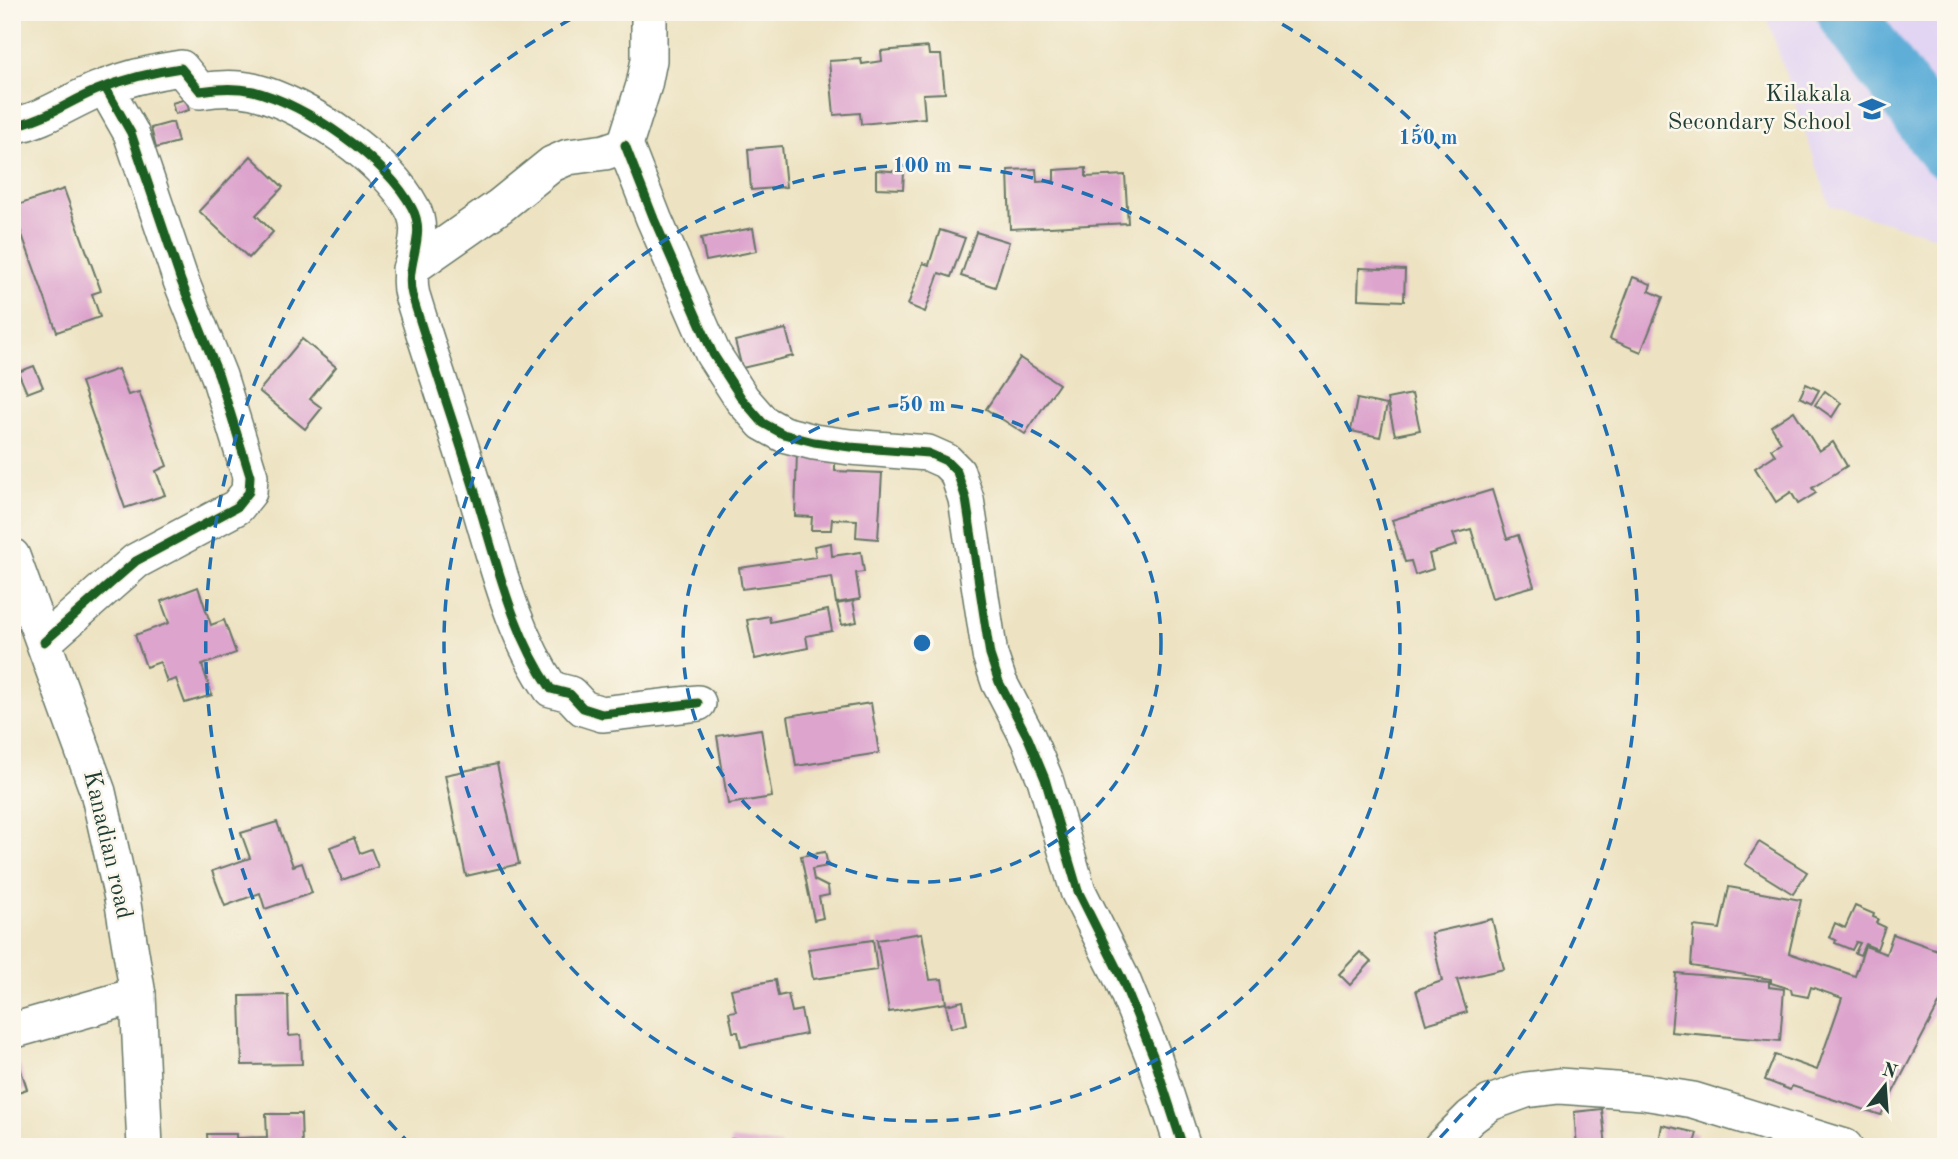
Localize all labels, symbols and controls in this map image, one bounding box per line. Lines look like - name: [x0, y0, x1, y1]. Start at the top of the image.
- place label: Kilakala Secondary School: [1667, 83, 1851, 135]
- school or university icon: Kilakala Secondary School: [1857, 94, 1887, 124]
- text: 150 m: [1398, 128, 1458, 149]
- text: 100 m: [892, 156, 952, 177]
- text: 50 m: [898, 395, 946, 416]
- centre of rings: [910, 631, 934, 655]
- street label: Kanadian road: [78, 768, 136, 922]
- north arrow: [1850, 1050, 1920, 1120]
- text: N: [1880, 1061, 1899, 1083]

